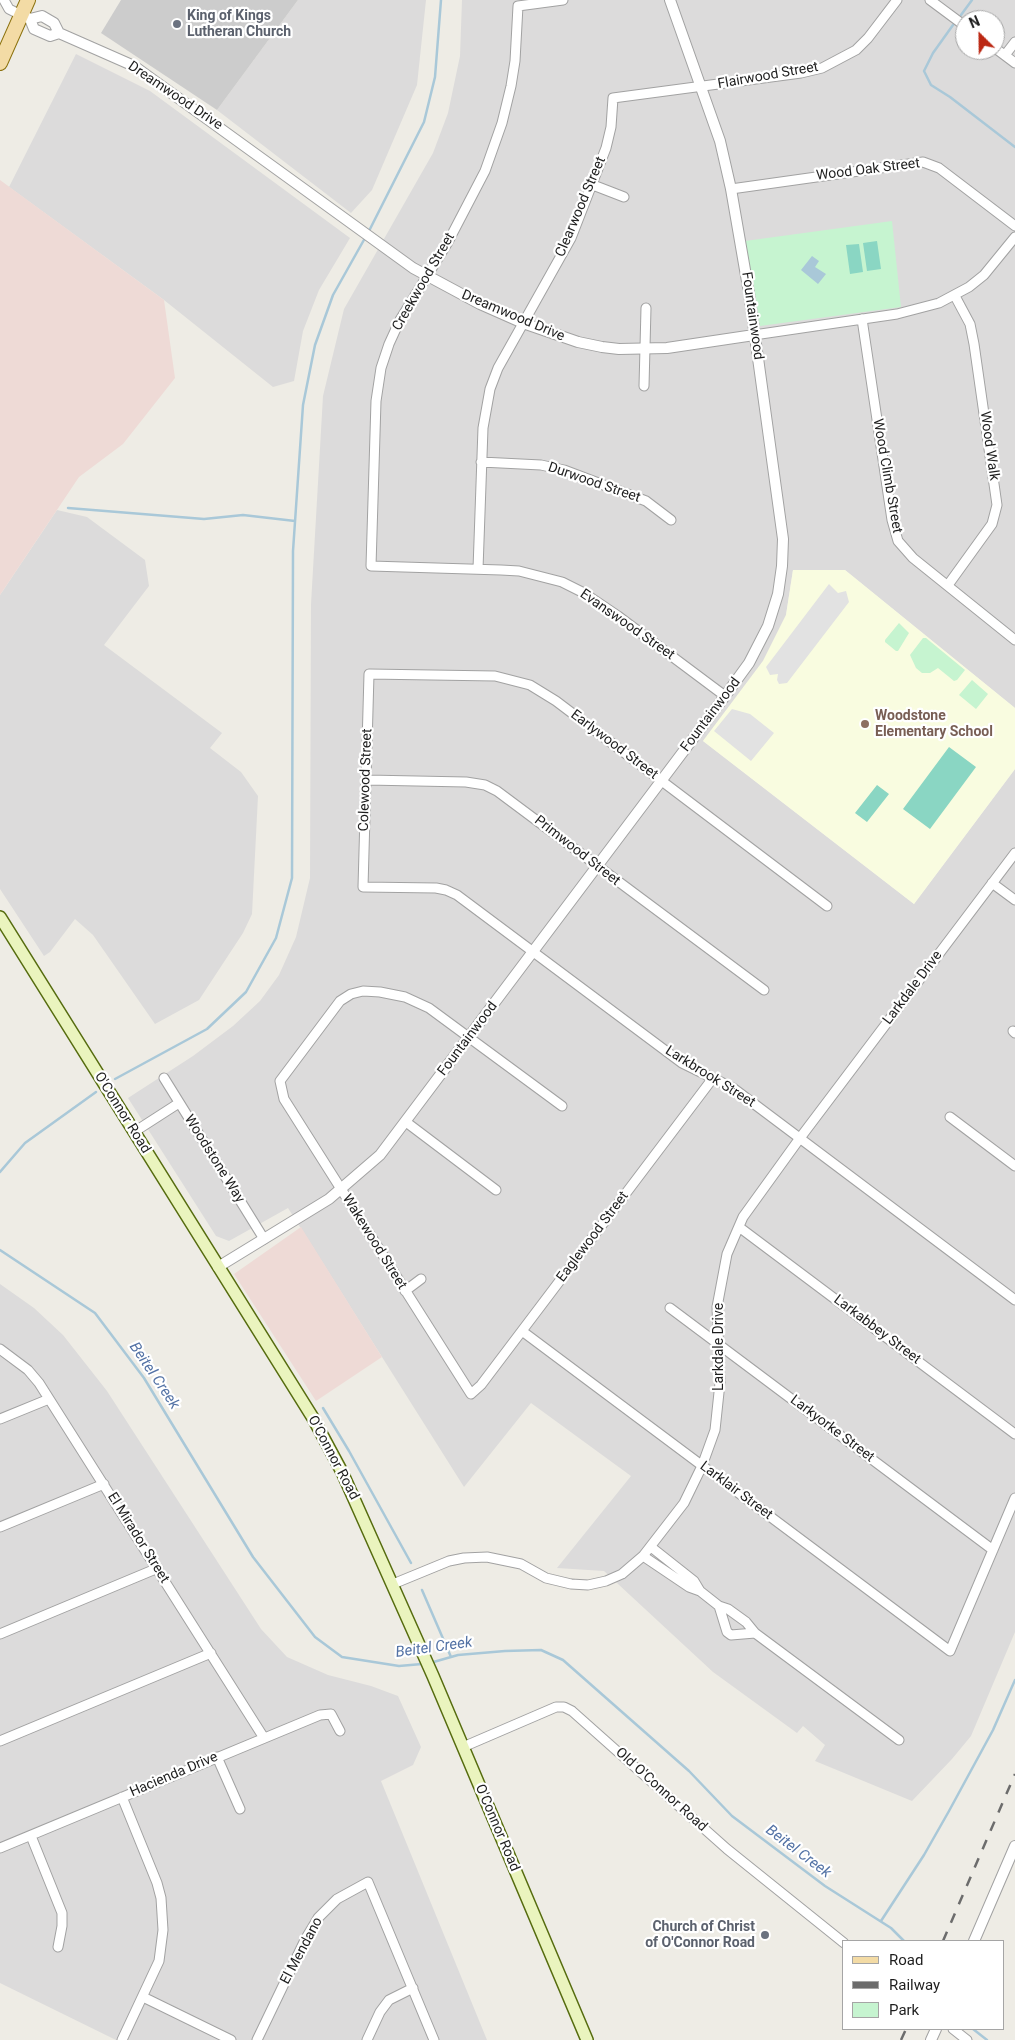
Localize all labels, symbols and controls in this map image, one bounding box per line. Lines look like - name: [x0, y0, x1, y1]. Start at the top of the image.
- place label: King of Kings Lutheran Church: [187, 8, 291, 40]
- north arrow: [955, 10, 1005, 60]
- text: N: [967, 13, 982, 31]
- marker: King of Kings Lutheran Church: [171, 18, 183, 30]
- street label: Dreamwood Drive: [125, 58, 225, 134]
- street label: Flairwood Street: [716, 59, 820, 93]
- street label: Clearwood Street: [552, 154, 610, 260]
- street label: Wood Oak Street: [815, 155, 921, 185]
- street label: Creekwood Street: [389, 230, 459, 334]
- street label: Fountainwood: [738, 271, 766, 361]
- street label: Dreamwood Drive: [459, 287, 567, 345]
- street label: Wood Walk: [976, 410, 1002, 482]
- street label: Wood Climb Street: [869, 417, 905, 535]
- street label: Durwood Street: [546, 459, 642, 507]
- street label: Evanswood Street: [576, 586, 678, 664]
- street label: Fountainwood: [678, 675, 744, 755]
- street label: Earlywood Street: [567, 707, 661, 783]
- place label: Woodstone Elementary School: [875, 708, 993, 740]
- marker: Woodstone Elementary School: [859, 718, 871, 730]
- street label: Colewood Street: [356, 728, 376, 832]
- street label: Primwood Street: [531, 812, 623, 890]
- street label: Larkdale Drive: [880, 948, 946, 1028]
- street label: Fountainwood: [435, 999, 501, 1079]
- street label: Larkbrook Street: [662, 1043, 758, 1111]
- street label: O'Connor Road: [90, 1069, 154, 1157]
- street label: Woodstone Way: [180, 1112, 248, 1206]
- street label: Eaglewood Street: [553, 1188, 633, 1286]
- street label: Wakewood Street: [338, 1191, 410, 1293]
- street label: Larkabbey Street: [830, 1292, 924, 1368]
- street label: Larkdale Drive: [711, 1303, 727, 1391]
- water label: Beitel Creek: [125, 1339, 183, 1413]
- street label: Larkyorke Street: [787, 1392, 877, 1466]
- street label: O'Connor Road: [304, 1413, 362, 1503]
- street label: Larklair Street: [696, 1458, 776, 1524]
- street label: El Mirador Street: [103, 1490, 173, 1586]
- water label: Beitel Creek: [395, 1634, 473, 1662]
- street label: Old O'Connor Road: [612, 1744, 710, 1836]
- street label: Hacienda Drive: [127, 1749, 221, 1801]
- street label: O'Connor Road: [471, 1782, 523, 1874]
- water label: Beitel Creek: [762, 1822, 834, 1882]
- street label: El Mendano: [277, 1915, 327, 1987]
- place label: Church of Christ of O'Connor Road: [645, 1919, 755, 1951]
- marker: Church of Christ of O'Connor Road: [759, 1929, 771, 1941]
- legend: [842, 1940, 1005, 2030]
- text: Road: [889, 1951, 923, 1969]
- text: Railway: [889, 1976, 940, 1994]
- text: Park: [889, 2001, 919, 2019]

